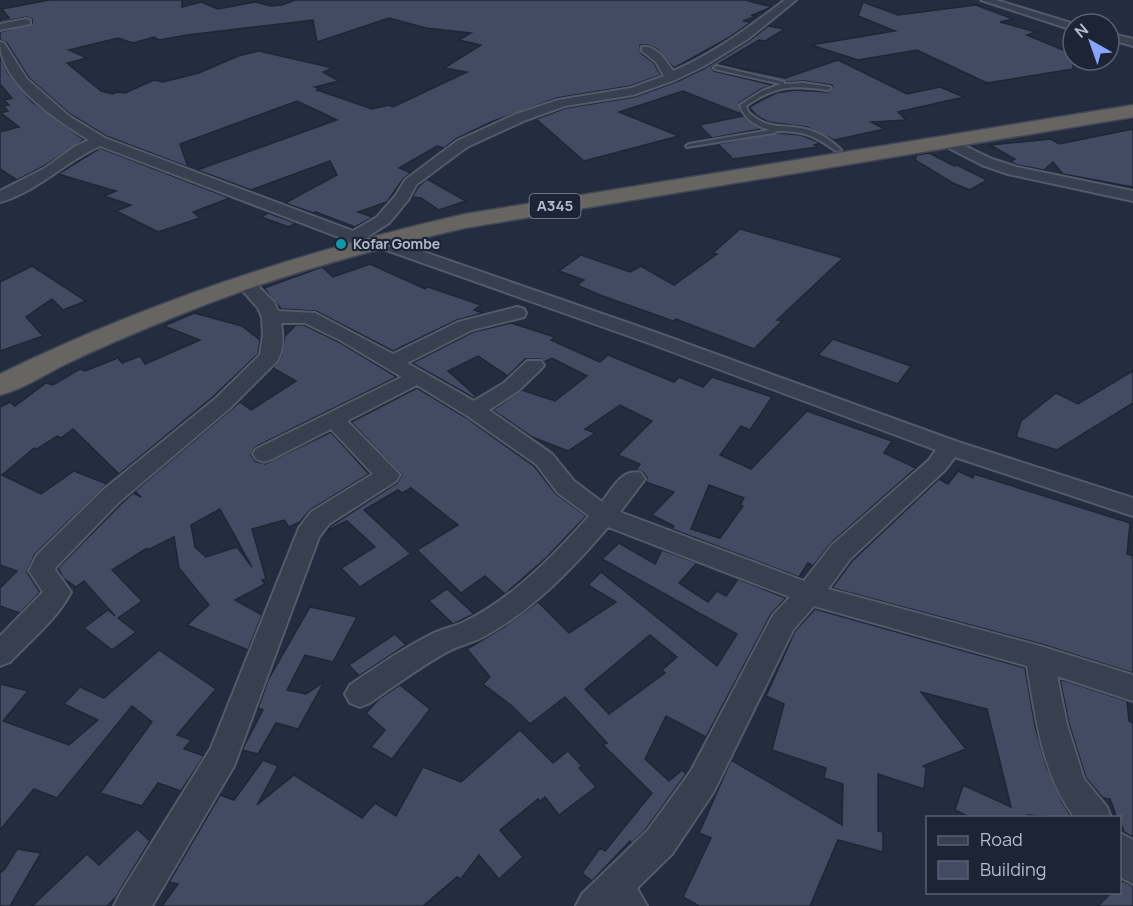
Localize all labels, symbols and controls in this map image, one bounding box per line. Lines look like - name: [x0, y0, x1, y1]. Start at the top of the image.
- north arrow: [1061, 12, 1121, 72]
- text: N: [1070, 18, 1093, 43]
- road number: A345: [530, 194, 580, 218]
- place label: Kofar Gombe: [353, 234, 440, 253]
- marker: Kofar Gombe: [334, 237, 348, 251]
- legend: [926, 816, 1121, 894]
- text: Road: [980, 827, 1023, 851]
- text: Building: [980, 857, 1046, 881]

